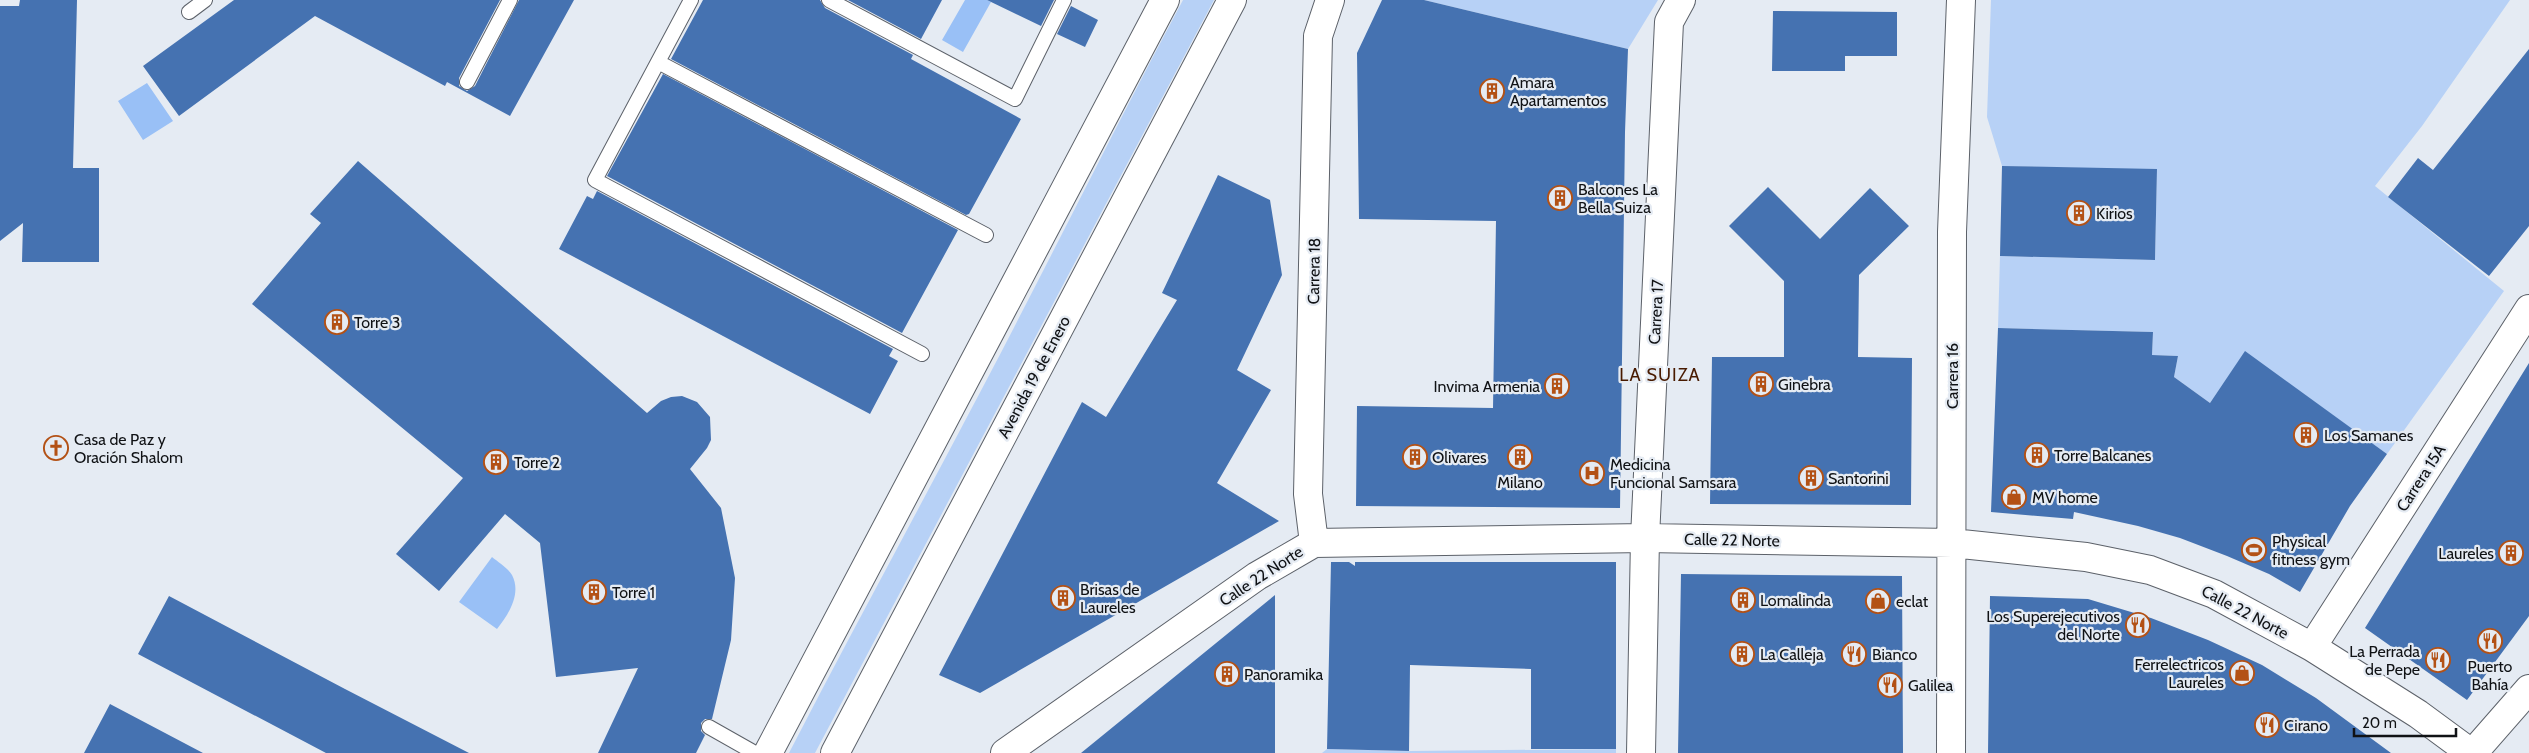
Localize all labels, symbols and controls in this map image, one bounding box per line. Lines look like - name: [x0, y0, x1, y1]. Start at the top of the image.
- place label: Amara Apartamentos: [1510, 73, 1607, 110]
- building icon: Amara Apartamentos: [1479, 78, 1505, 104]
- place label: Balcones La Bella Suiza: [1578, 180, 1658, 217]
- building icon: Balcones La Bella Suiza: [1547, 185, 1573, 211]
- building icon: Kirios: [2066, 200, 2092, 226]
- place label: Kirios: [2096, 204, 2133, 223]
- street label: Carrera 18: [1304, 237, 1324, 305]
- street label: Carrera 17: [1645, 279, 1667, 345]
- building icon: Torre 3: [324, 309, 350, 335]
- street label: Avenida 19 de Enero: [994, 312, 1074, 441]
- place label: Torre 3: [354, 313, 400, 332]
- street label: Carrera 16: [1943, 343, 1962, 409]
- district label: LA SUIZA: [1619, 364, 1701, 386]
- building icon: Ginebra: [1748, 371, 1774, 397]
- building icon: Invima Armenia: [1544, 373, 1570, 399]
- place label: Ginebra: [1778, 375, 1831, 394]
- place label: Invima Armenia: [1434, 377, 1540, 396]
- building icon: Los Samanes: [2293, 422, 2319, 448]
- place label: Los Samanes: [2324, 426, 2414, 445]
- place label: Casa de Paz y Oración Shalom: [74, 430, 183, 467]
- church icon: Casa de Paz y Oración Shalom: [43, 435, 69, 461]
- street label: Carrera 15A: [2392, 441, 2450, 515]
- building icon: Torre Balcanes: [2024, 442, 2050, 468]
- building icon: Olivares: [1402, 444, 1428, 470]
- building icon: Milano: [1507, 444, 1533, 470]
- place label: Torre Balcanes: [2054, 446, 2152, 465]
- place label: Olivares: [1432, 448, 1487, 467]
- building icon: Torre 2: [483, 449, 509, 475]
- place label: Torre 2: [514, 453, 560, 472]
- place label: Medicina Funcional Samsara: [1610, 455, 1737, 492]
- hospital icon: Medicina Funcional Samsara: [1579, 460, 1605, 486]
- building icon: Santorini: [1798, 465, 1824, 491]
- place label: Santorini: [1828, 469, 1889, 488]
- place label: Milano: [1497, 473, 1543, 492]
- shop icon: MV home: [2001, 484, 2027, 510]
- place label: MV home: [2032, 488, 2098, 507]
- street label: Calle 22 Norte: [1684, 530, 1780, 550]
- place label: Physical fitness gym: [2272, 532, 2350, 569]
- sports icon: Physical fitness gym: [2241, 537, 2267, 563]
- building icon: Laureles: [2498, 540, 2524, 566]
- street label: Calle 22 Norte: [1216, 542, 1306, 610]
- place label: Laureles: [2438, 544, 2494, 563]
- building icon: Torre 1: [581, 579, 607, 605]
- place label: Brisas de Laureles: [1080, 580, 1140, 617]
- street label: Calle 22 Norte: [2198, 581, 2292, 643]
- place label: Torre 1: [612, 583, 655, 602]
- building icon: Brisas de Laureles: [1050, 585, 1076, 611]
- building icon: Lomalinda: [1730, 587, 1756, 613]
- shop icon: eclat: [1865, 588, 1891, 614]
- place label: Lomalinda: [1760, 591, 1831, 610]
- place label: eclat: [1896, 592, 1929, 611]
- place label: Los Superejecutivos del Norte: [1986, 607, 2120, 644]
- restaurant icon: Los Superejecutivos del Norte: [2125, 612, 2151, 638]
- restaurant icon: Puerto Bahía: [2477, 628, 2503, 654]
- building icon: La Calleja: [1729, 641, 1755, 667]
- restaurant icon: Bianco: [1841, 641, 1867, 667]
- place label: La Perrada de Pepe: [2349, 642, 2420, 679]
- place label: La Calleja: [1760, 645, 1824, 664]
- place label: Bianco: [1872, 645, 1918, 664]
- restaurant icon: La Perrada de Pepe: [2425, 647, 2451, 673]
- place label: Ferrelectricos Laureles: [2134, 655, 2224, 692]
- place label: Puerto Bahía: [2468, 657, 2513, 694]
- shop icon: Ferrelectricos Laureles: [2229, 660, 2255, 686]
- building icon: Panoramika: [1214, 661, 1240, 687]
- place label: Panoramika: [1244, 665, 1323, 684]
- restaurant icon: Galilea: [1877, 672, 1903, 698]
- place label: Galilea: [1908, 676, 1953, 695]
- scale bar: [2354, 706, 2456, 738]
- restaurant icon: Cirano: [2254, 712, 2280, 738]
- text: 20 m: [2362, 714, 2397, 732]
- place label: Cirano: [2284, 716, 2328, 735]

